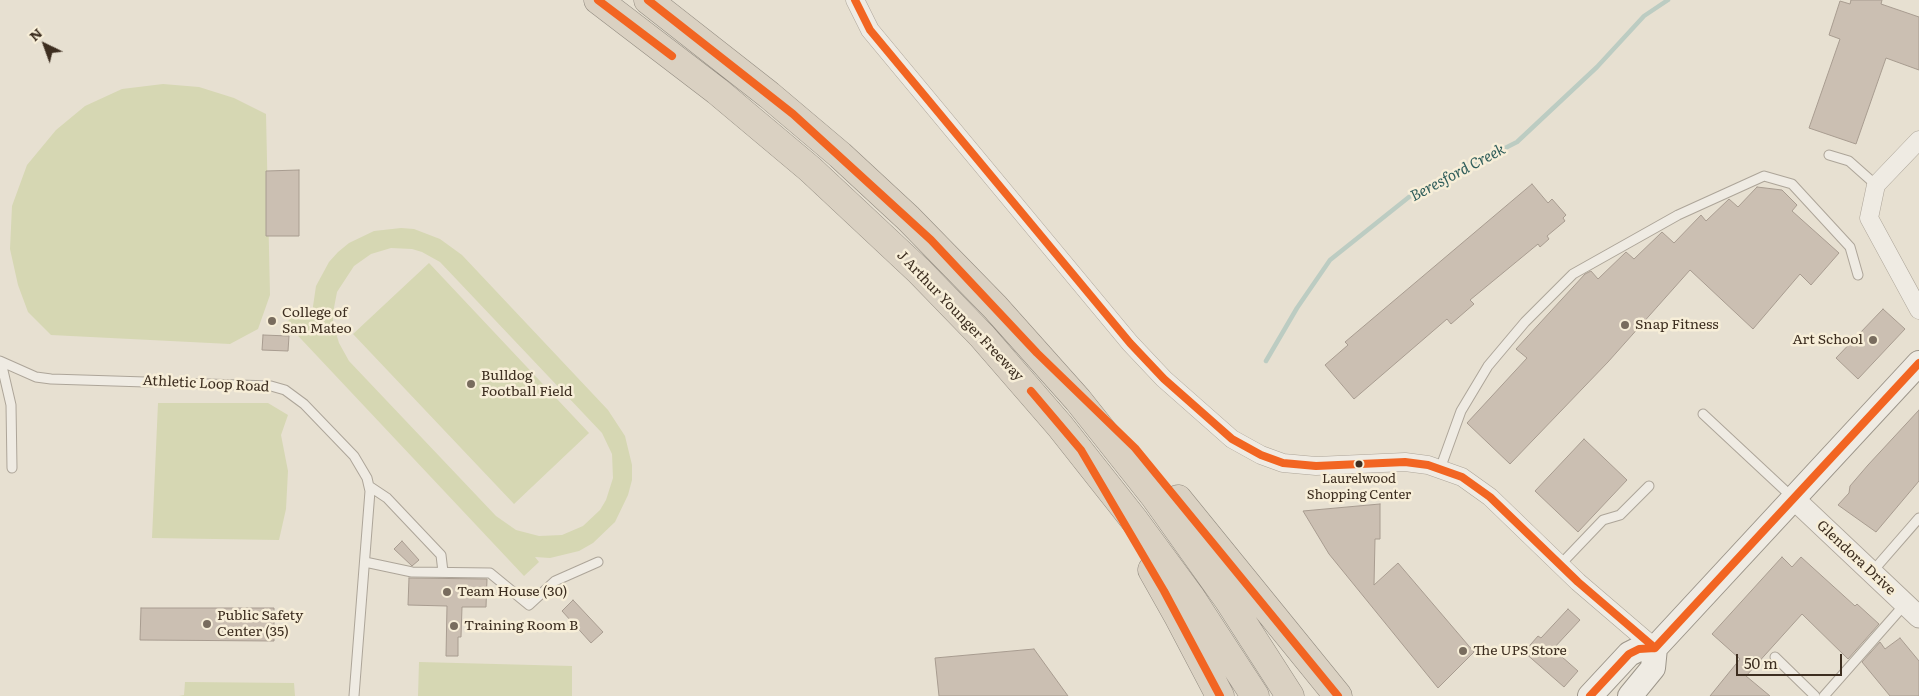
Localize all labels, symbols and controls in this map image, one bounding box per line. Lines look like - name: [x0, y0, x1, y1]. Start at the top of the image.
- north arrow: [20, 20, 70, 70]
- text: N: [24, 22, 46, 45]
- water label: Beresford Creek: [1407, 140, 1509, 206]
- street label: J Arthur Younger Freeway: [893, 247, 1027, 385]
- place label: College of San Mateo: [282, 305, 352, 338]
- marker: College of San Mateo: [266, 315, 278, 327]
- place label: Snap Fitness: [1635, 317, 1719, 333]
- marker: Snap Fitness: [1619, 319, 1631, 331]
- place label: Art School: [1793, 332, 1863, 348]
- marker: Art School: [1867, 334, 1879, 346]
- place label: Bulldog Football Field: [481, 368, 573, 401]
- street label: Athletic Loop Road: [142, 372, 270, 396]
- marker: Bulldog Football Field: [465, 378, 477, 390]
- marker: Laurelwood Shopping Center: [1354, 459, 1364, 469]
- place label: Laurelwood Shopping Center: [1307, 471, 1411, 502]
- street label: Glendora Drive: [1813, 517, 1899, 599]
- place label: Team House (30): [457, 584, 567, 600]
- marker: Team House (30): [441, 586, 453, 598]
- place label: Public Safety Center (35): [217, 608, 303, 640]
- marker: Public Safety Center (35): [201, 618, 213, 630]
- place label: Training Room B: [464, 618, 578, 634]
- marker: Training Room B: [448, 620, 460, 632]
- place label: The UPS Store: [1473, 643, 1567, 659]
- scale bar: [1739, 644, 1845, 676]
- marker: The UPS Store: [1457, 645, 1469, 657]
- text: 50 m: [1744, 651, 1778, 674]

